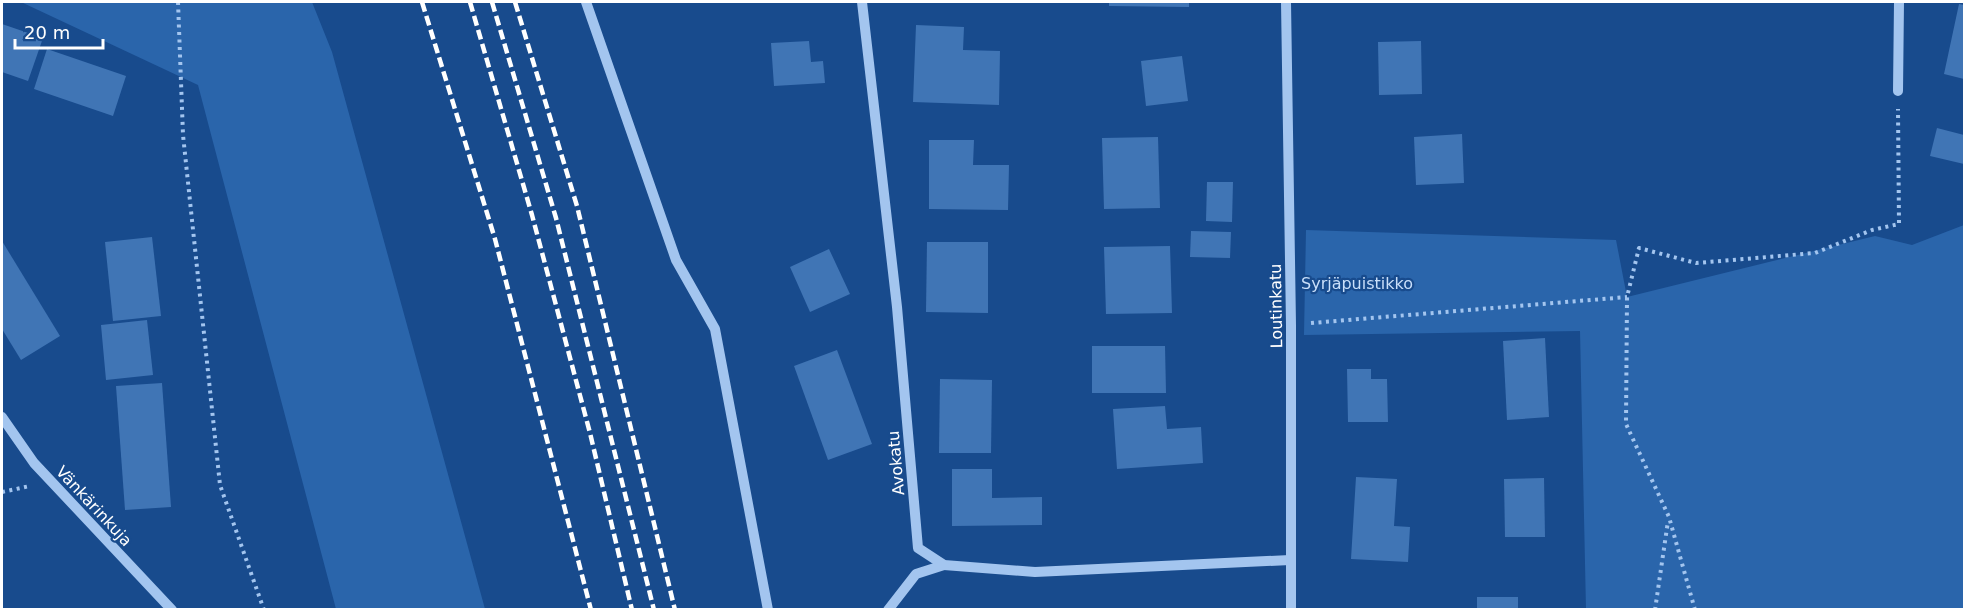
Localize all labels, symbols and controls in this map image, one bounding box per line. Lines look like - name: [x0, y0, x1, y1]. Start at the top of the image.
- scale bar: [15, 12, 104, 50]
- text: 20 m: [24, 22, 70, 43]
- street label: Loutinkatu: [1266, 264, 1286, 348]
- park label: Syrjäpuistikko: [1301, 274, 1413, 293]
- street label: Avokatu: [884, 430, 908, 496]
- street label: Vänkärinkuja: [52, 462, 136, 550]

